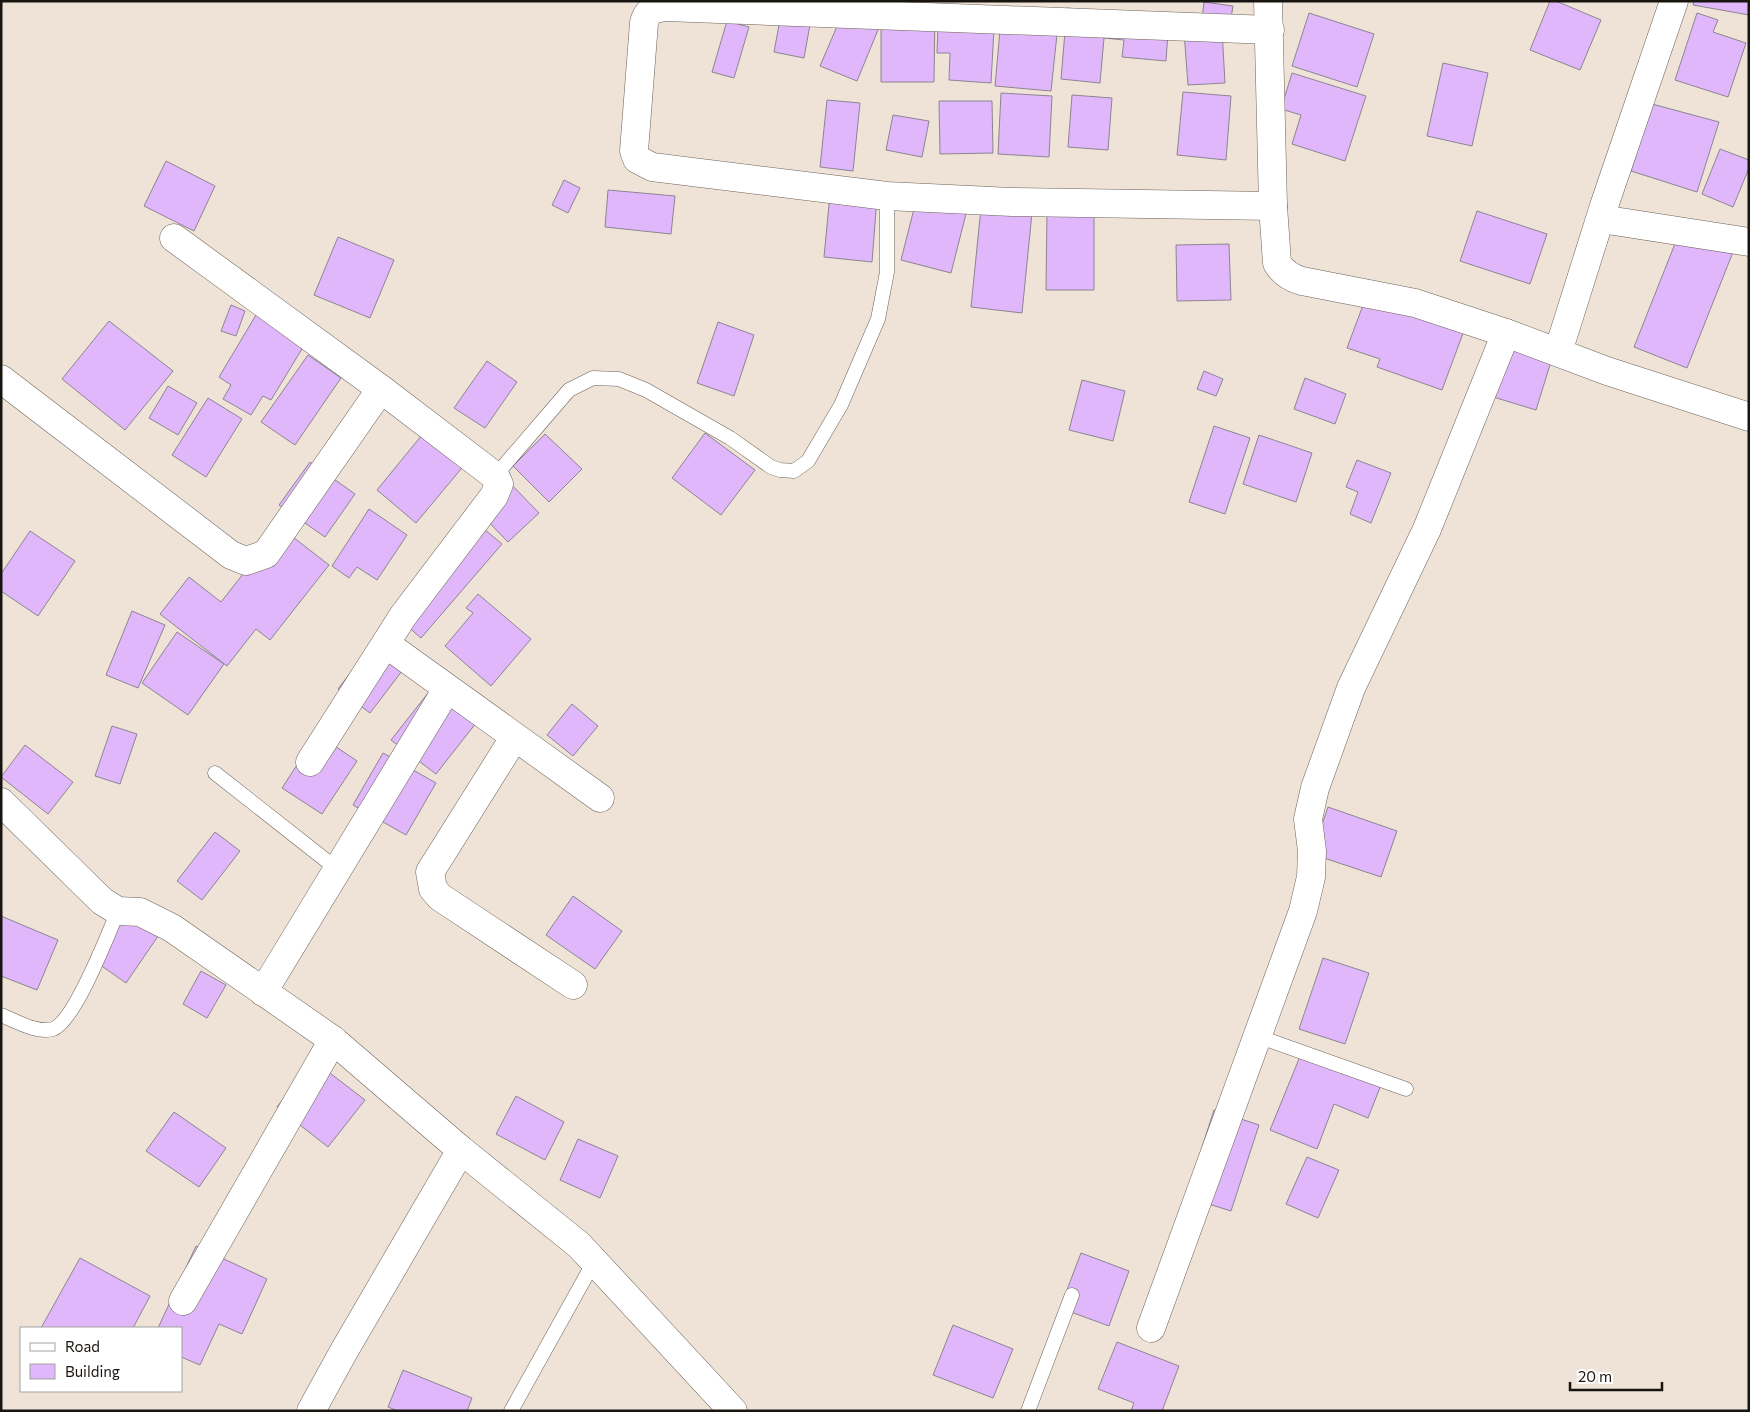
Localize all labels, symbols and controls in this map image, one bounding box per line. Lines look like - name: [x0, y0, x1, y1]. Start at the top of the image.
- legend: [20, 1327, 182, 1392]
- text: Road: [65, 1337, 100, 1355]
- scale bar: [1570, 1360, 1662, 1392]
- text: Building: [65, 1362, 120, 1380]
- text: 20 m: [1578, 1367, 1612, 1385]

